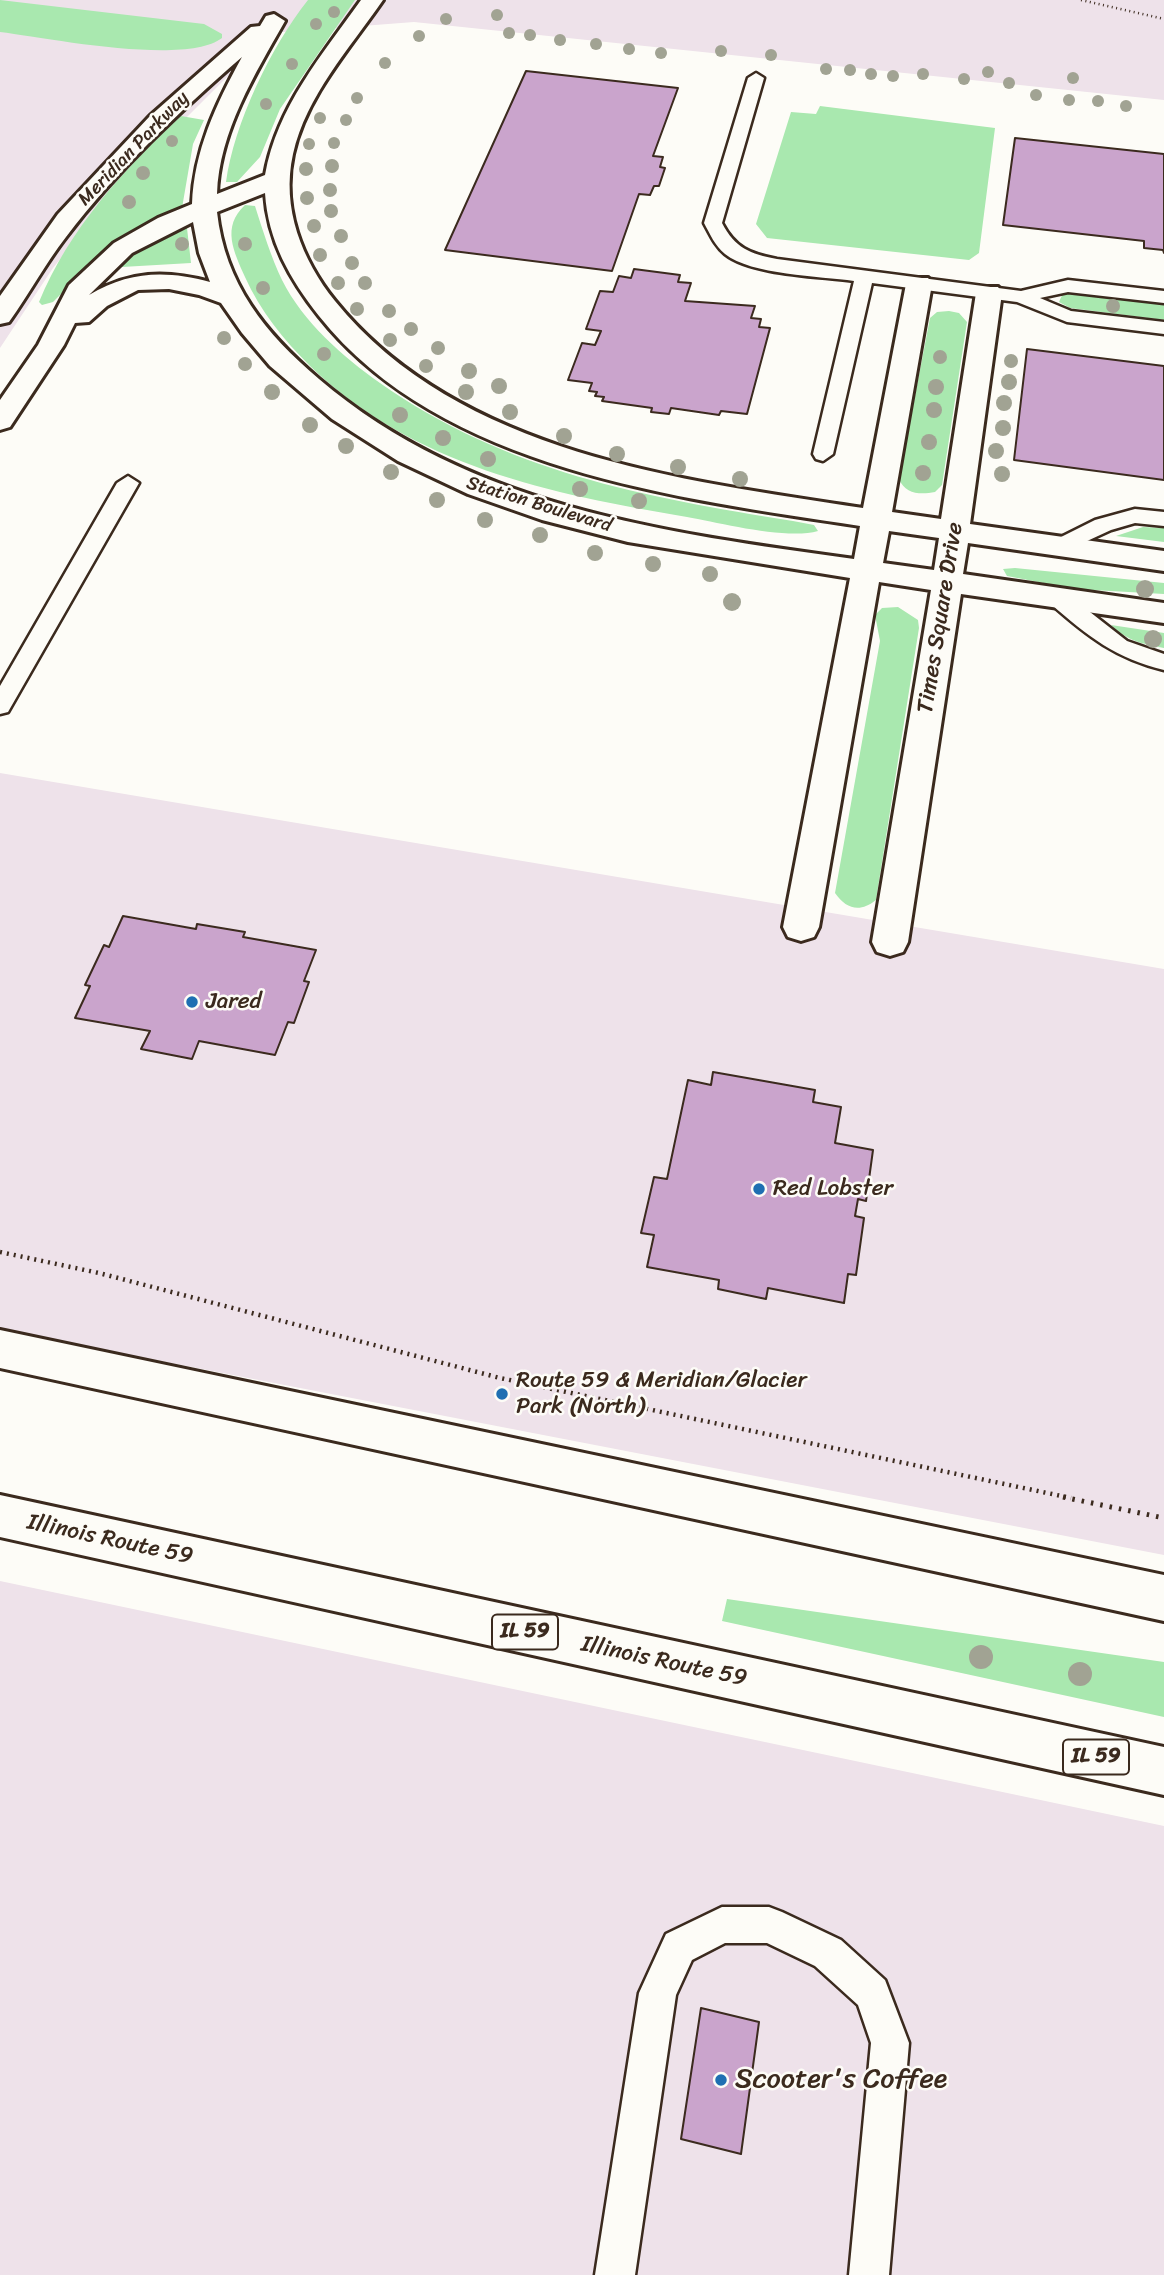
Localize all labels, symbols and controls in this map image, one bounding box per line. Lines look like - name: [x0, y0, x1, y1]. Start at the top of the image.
- street label: Meridian Parkway: [74, 87, 194, 211]
- street label: Station Boulevard: [464, 472, 614, 538]
- street label: Times Square Drive: [912, 520, 970, 716]
- place label: Jared: [206, 988, 262, 1016]
- marker: Jared: [184, 994, 200, 1010]
- place label: Red Lobster: [773, 1175, 893, 1203]
- marker: Red Lobster: [751, 1181, 767, 1197]
- place label: Route 59 & Meridian/Glacier Park (North): [516, 1367, 807, 1421]
- marker: Route 59 & Meridian/Glacier Park (North): [494, 1386, 510, 1402]
- street label: Illinois Route 59: [25, 1509, 195, 1571]
- road number: IL 59: [492, 1614, 558, 1650]
- street label: Illinois Route 59: [579, 1631, 749, 1693]
- road number: IL 59: [1063, 1740, 1129, 1774]
- place label: Scooter's Coffee: [735, 2063, 947, 2097]
- marker: Scooter's Coffee: [713, 2072, 729, 2088]

